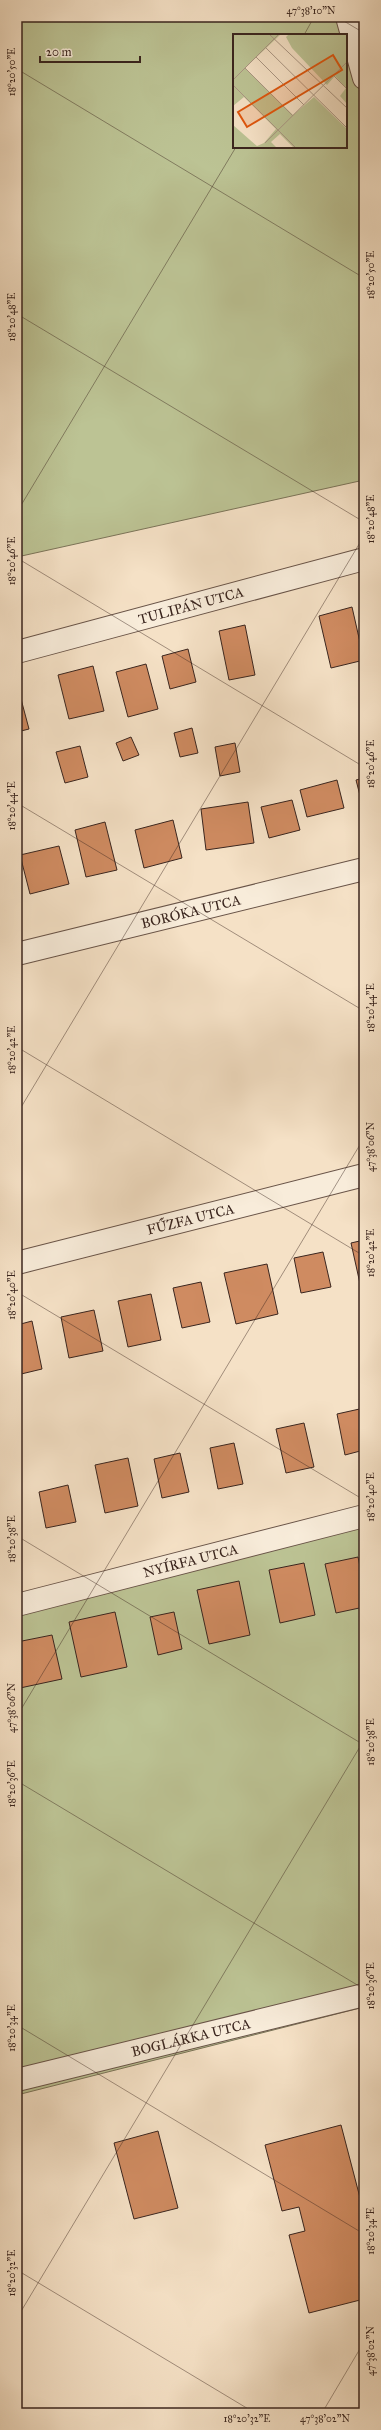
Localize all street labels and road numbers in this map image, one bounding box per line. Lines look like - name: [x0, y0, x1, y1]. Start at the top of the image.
- street label: TULIPÁN UTCA: [136, 583, 246, 628]
- street label: BORÓKA UTCA: [139, 891, 243, 932]
- street label: FŰZFA UTCA: [145, 1200, 237, 1239]
- street label: NYÍRFA UTCA: [141, 1541, 240, 1581]
- street label: BOGLÁRKA UTCA: [130, 2015, 253, 2061]

